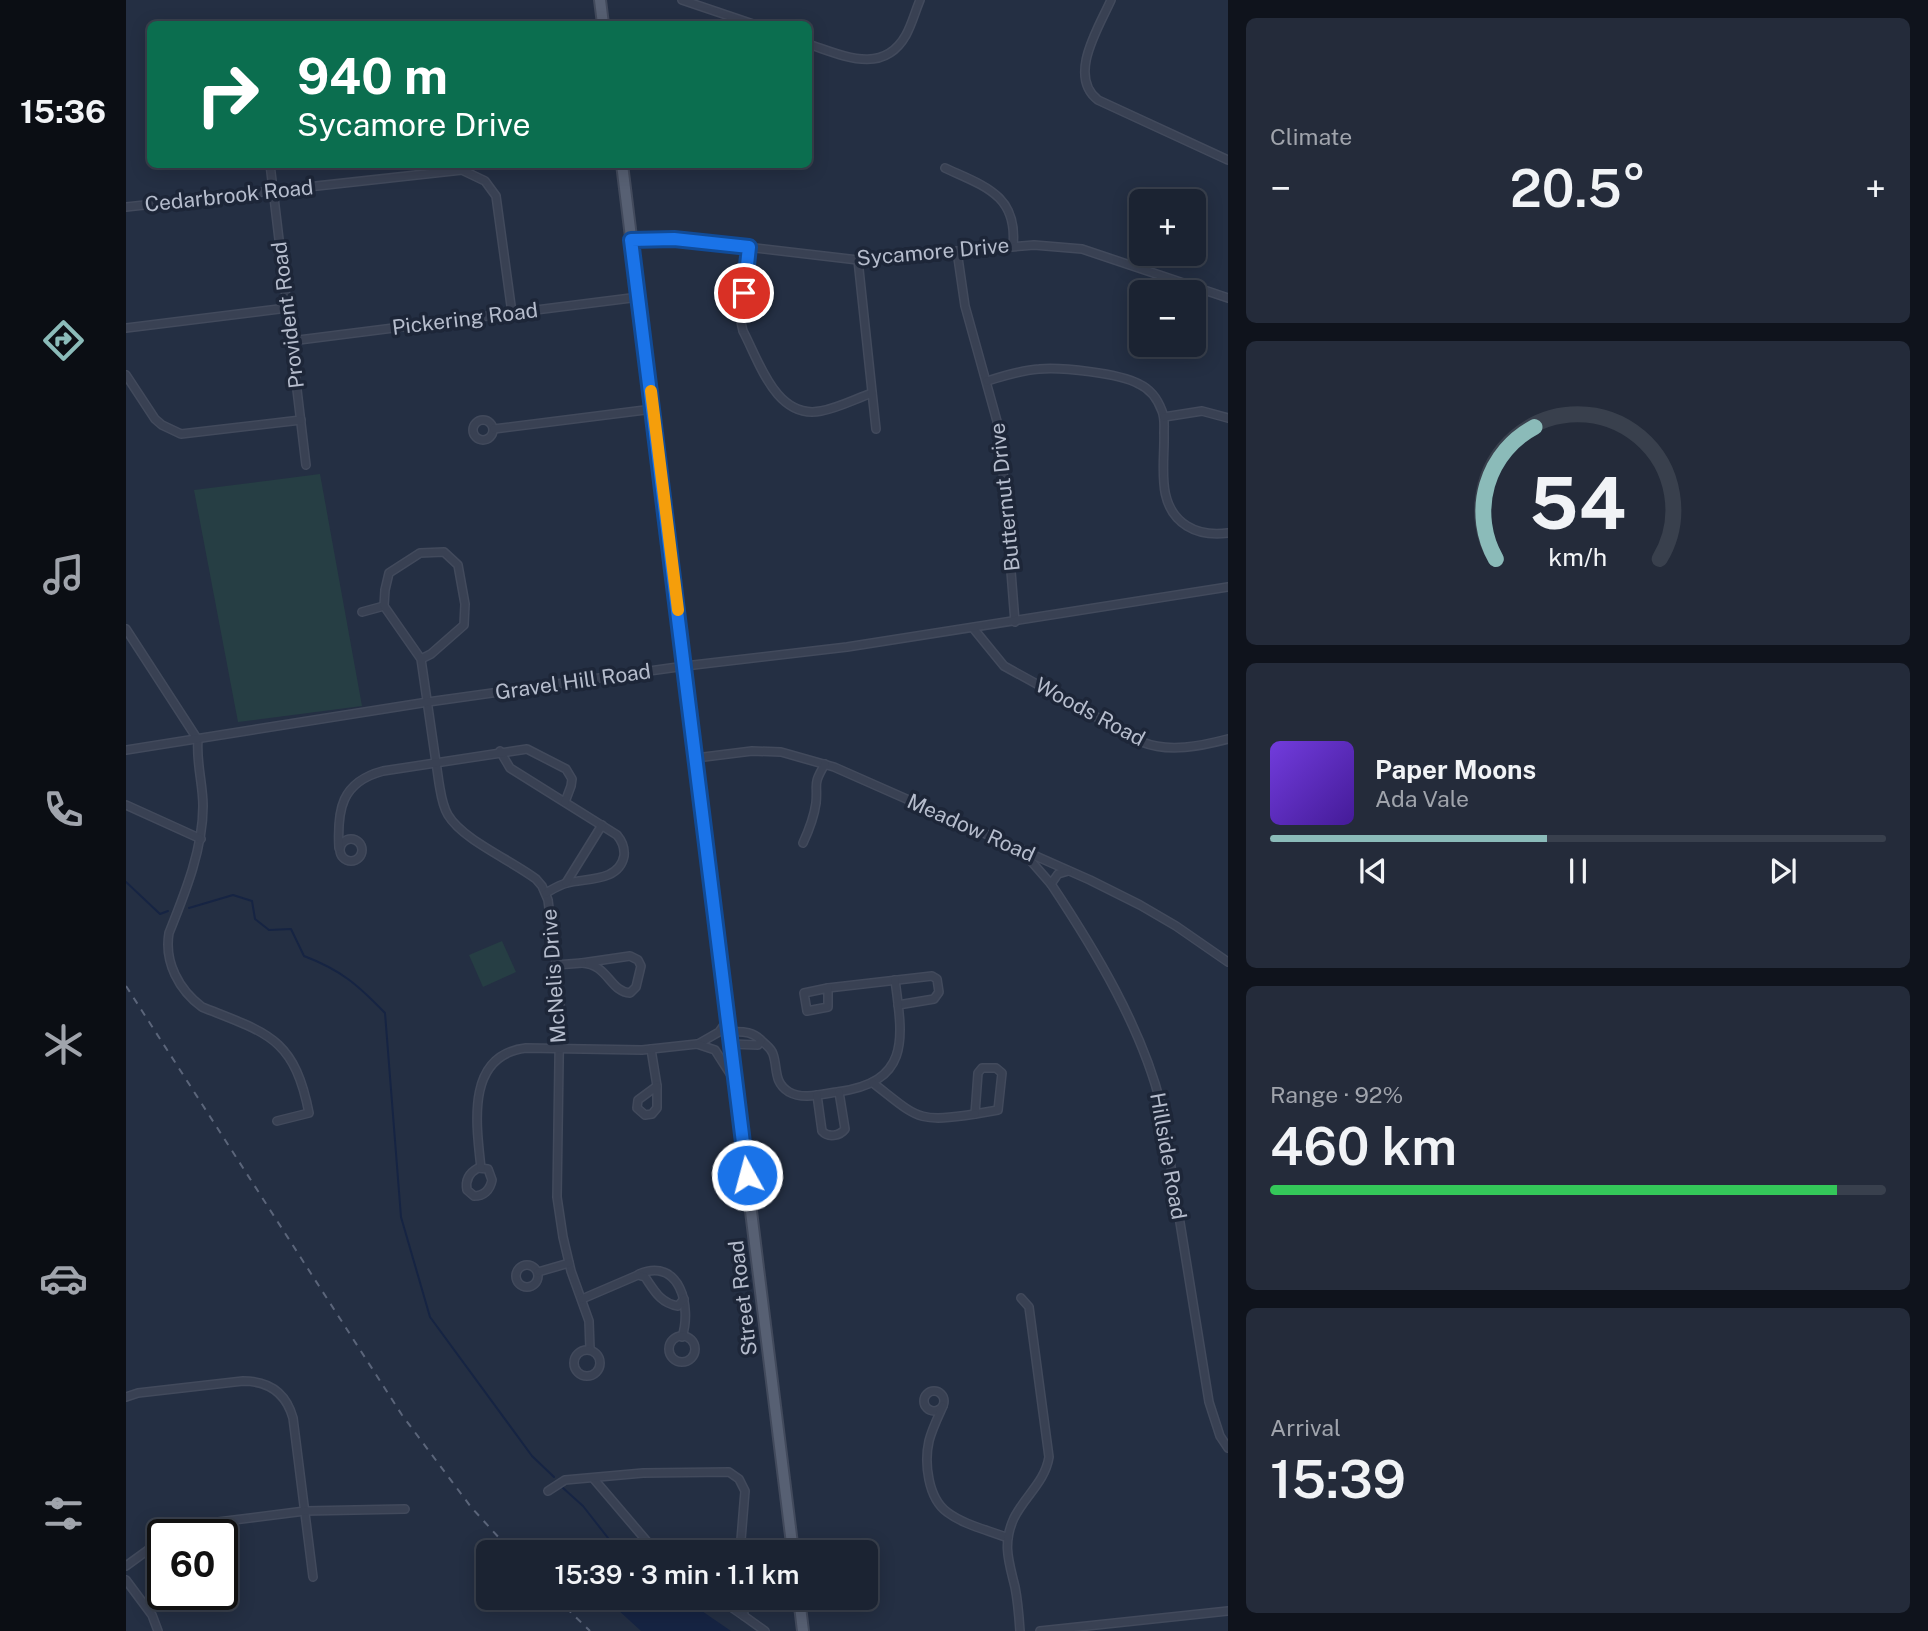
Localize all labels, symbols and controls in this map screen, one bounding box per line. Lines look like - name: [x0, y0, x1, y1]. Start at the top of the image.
- text: 940 m: [297, 47, 448, 105]
- icon: right: [182, 49, 273, 140]
- text: 15:36: [20, 93, 106, 130]
- text: Sycamore Drive: [297, 106, 531, 143]
- text: Climate: [1270, 123, 1352, 150]
- text: 20.5°: [1510, 158, 1646, 219]
- text: −: [1270, 166, 1291, 211]
- text: +: [1865, 166, 1886, 211]
- street label: Cedarbrook Road: [143, 174, 315, 217]
- map controls: [1129, 189, 1206, 357]
- button: +: [1129, 189, 1206, 266]
- street label: Sycamore Drive: [856, 232, 1010, 271]
- street label: Provident Road: [266, 240, 309, 390]
- pin: [714, 263, 774, 323]
- icon: arrive: [725, 274, 763, 312]
- button: −: [1129, 280, 1206, 357]
- street label: Pickering Road: [391, 297, 539, 340]
- icon: directions: [39, 316, 88, 365]
- street label: Butternut Drive: [984, 422, 1025, 573]
- text: 54: [1530, 460, 1626, 545]
- text: km/h: [1549, 542, 1607, 572]
- icon: music: [39, 550, 88, 599]
- street label: Gravel Hill Road: [494, 658, 652, 705]
- street label: Woods Road: [1031, 672, 1149, 751]
- text: Paper Moons: [1375, 754, 1536, 785]
- icon: phone: [39, 785, 88, 834]
- text: Ada Vale: [1375, 785, 1469, 812]
- street label: Meadow Road: [903, 788, 1039, 867]
- icon: previous: [1354, 852, 1392, 890]
- icon: pause: [1559, 852, 1597, 890]
- icon: next: [1764, 852, 1802, 890]
- street label: McNelis Drive: [536, 908, 571, 1044]
- icon: climate: [39, 1020, 88, 1069]
- text: Range · 92%: [1270, 1081, 1403, 1108]
- street label: Hillside Road: [1145, 1090, 1192, 1221]
- text: 460 km: [1270, 1116, 1457, 1177]
- position arrow: [710, 1138, 784, 1212]
- street label: Street Road: [723, 1239, 762, 1357]
- icon: car: [39, 1254, 88, 1303]
- text: Arrival: [1270, 1414, 1341, 1441]
- text: 15:39: [1270, 1449, 1406, 1510]
- icon: filters: [39, 1489, 88, 1538]
- speed limit sign: 60: [147, 1519, 238, 1610]
- text: 15:39 · 3 min · 1.1 km: [555, 1559, 799, 1590]

